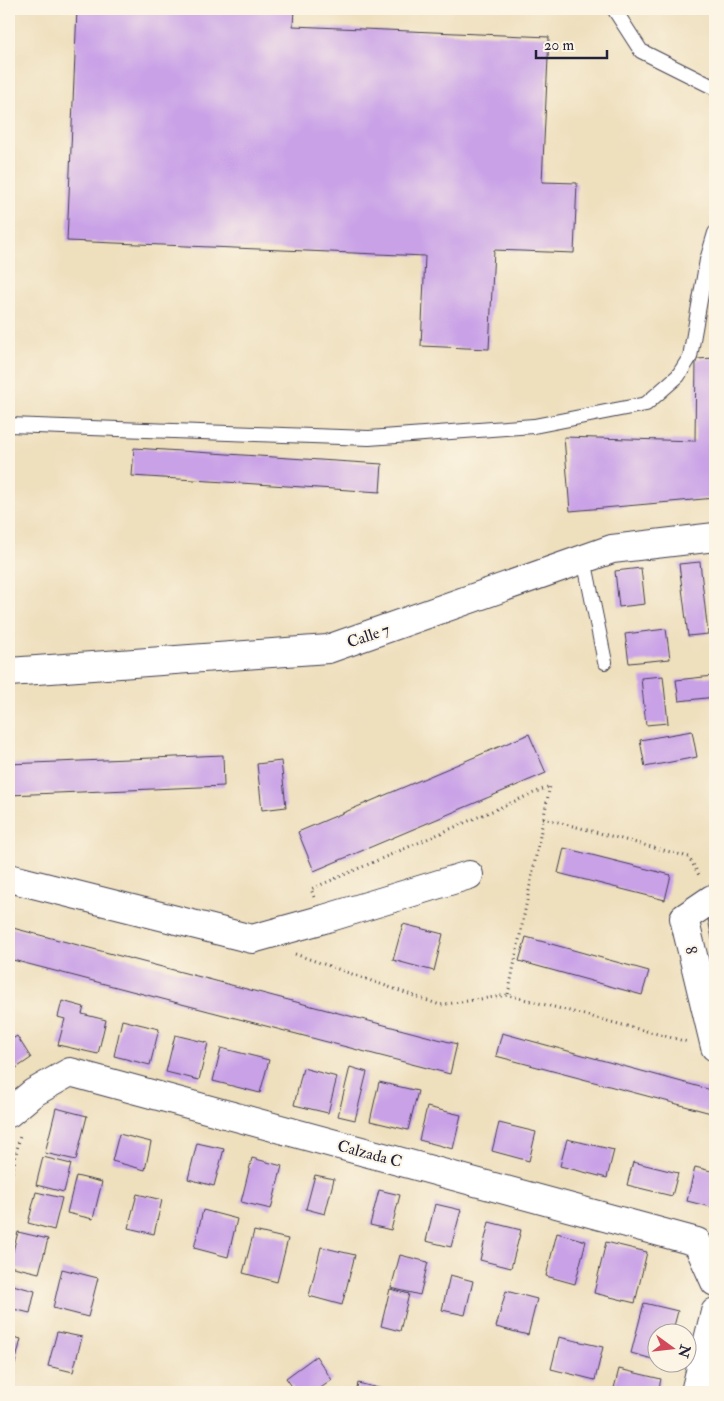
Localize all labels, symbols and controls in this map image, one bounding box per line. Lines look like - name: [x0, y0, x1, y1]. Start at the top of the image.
- scale bar: [536, 28, 608, 60]
- text: 20 m: [544, 36, 574, 55]
- street label: Calle 7: [344, 619, 393, 653]
- street label: 8: [680, 944, 702, 957]
- street label: Calzada C: [335, 1136, 404, 1172]
- north arrow: [646, 1324, 696, 1374]
- text: N: [674, 1342, 694, 1360]

